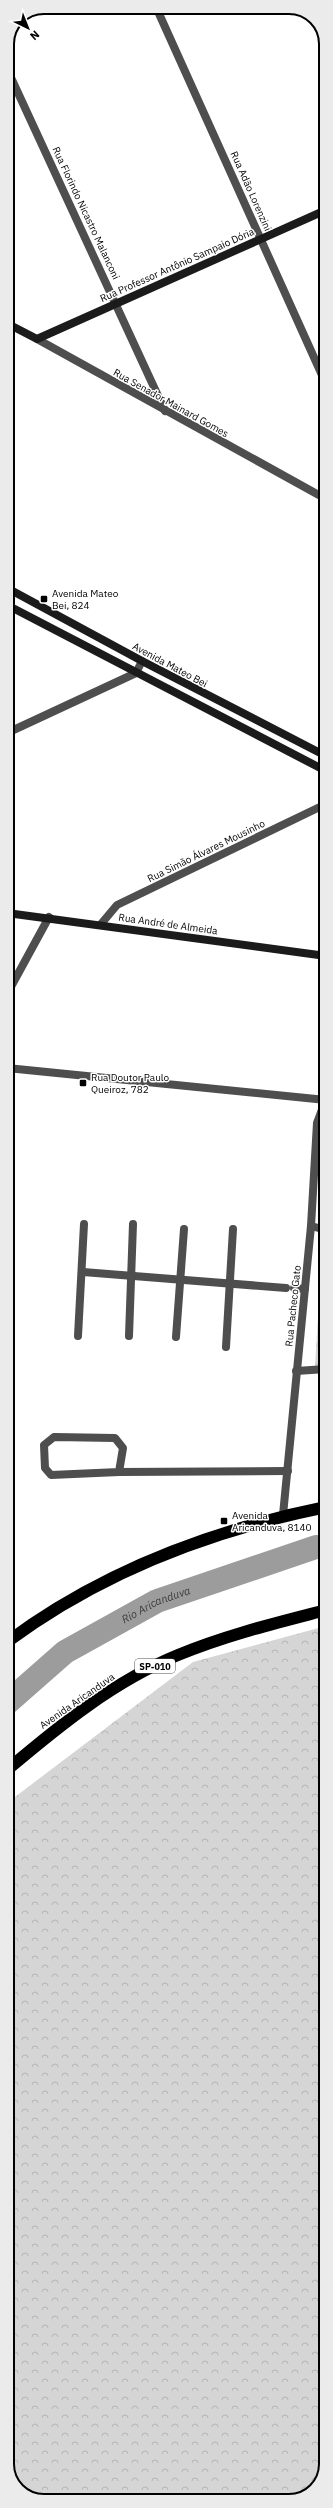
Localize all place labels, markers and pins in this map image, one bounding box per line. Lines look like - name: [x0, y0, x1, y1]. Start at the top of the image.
- place label: Avenida Mateo Bei, 824: [52, 587, 119, 612]
- marker: Avenida Mateo Bei, 824: [39, 594, 49, 604]
- place label: Rua Doutor Paulo Queiroz, 782: [91, 1071, 170, 1096]
- marker: Rua Doutor Paulo Queiroz, 782: [78, 1078, 88, 1088]
- place label: Avenida Aricanduva, 8140: [232, 1509, 311, 1534]
- marker: Avenida Aricanduva, 8140: [219, 1516, 229, 1526]

